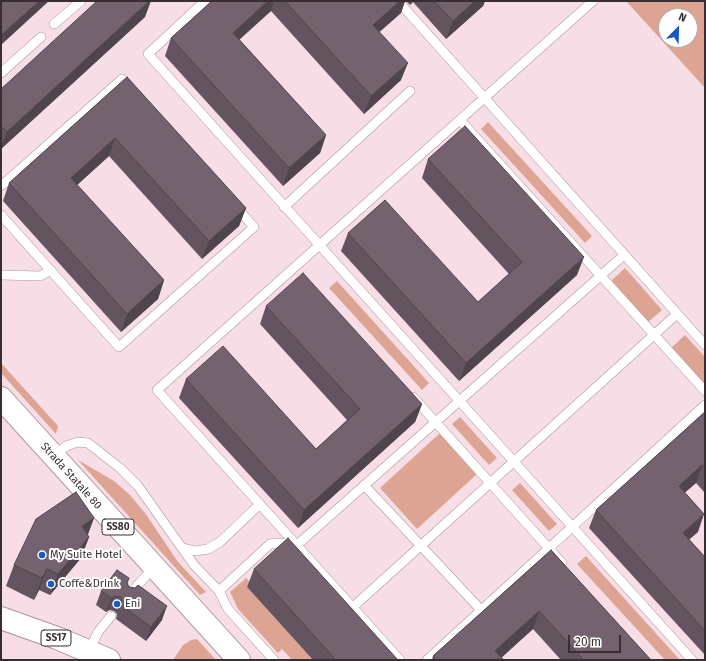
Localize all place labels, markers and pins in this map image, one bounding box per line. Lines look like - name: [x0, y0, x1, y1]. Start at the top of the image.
- place label: My Suite Hotel: [50, 548, 122, 562]
- marker: My Suite Hotel: [37, 550, 47, 560]
- place label: Coffe&Drink: [59, 577, 119, 591]
- marker: Coffe&Drink: [46, 579, 56, 589]
- place label: Eni: [125, 597, 140, 611]
- marker: Eni: [112, 599, 122, 609]

